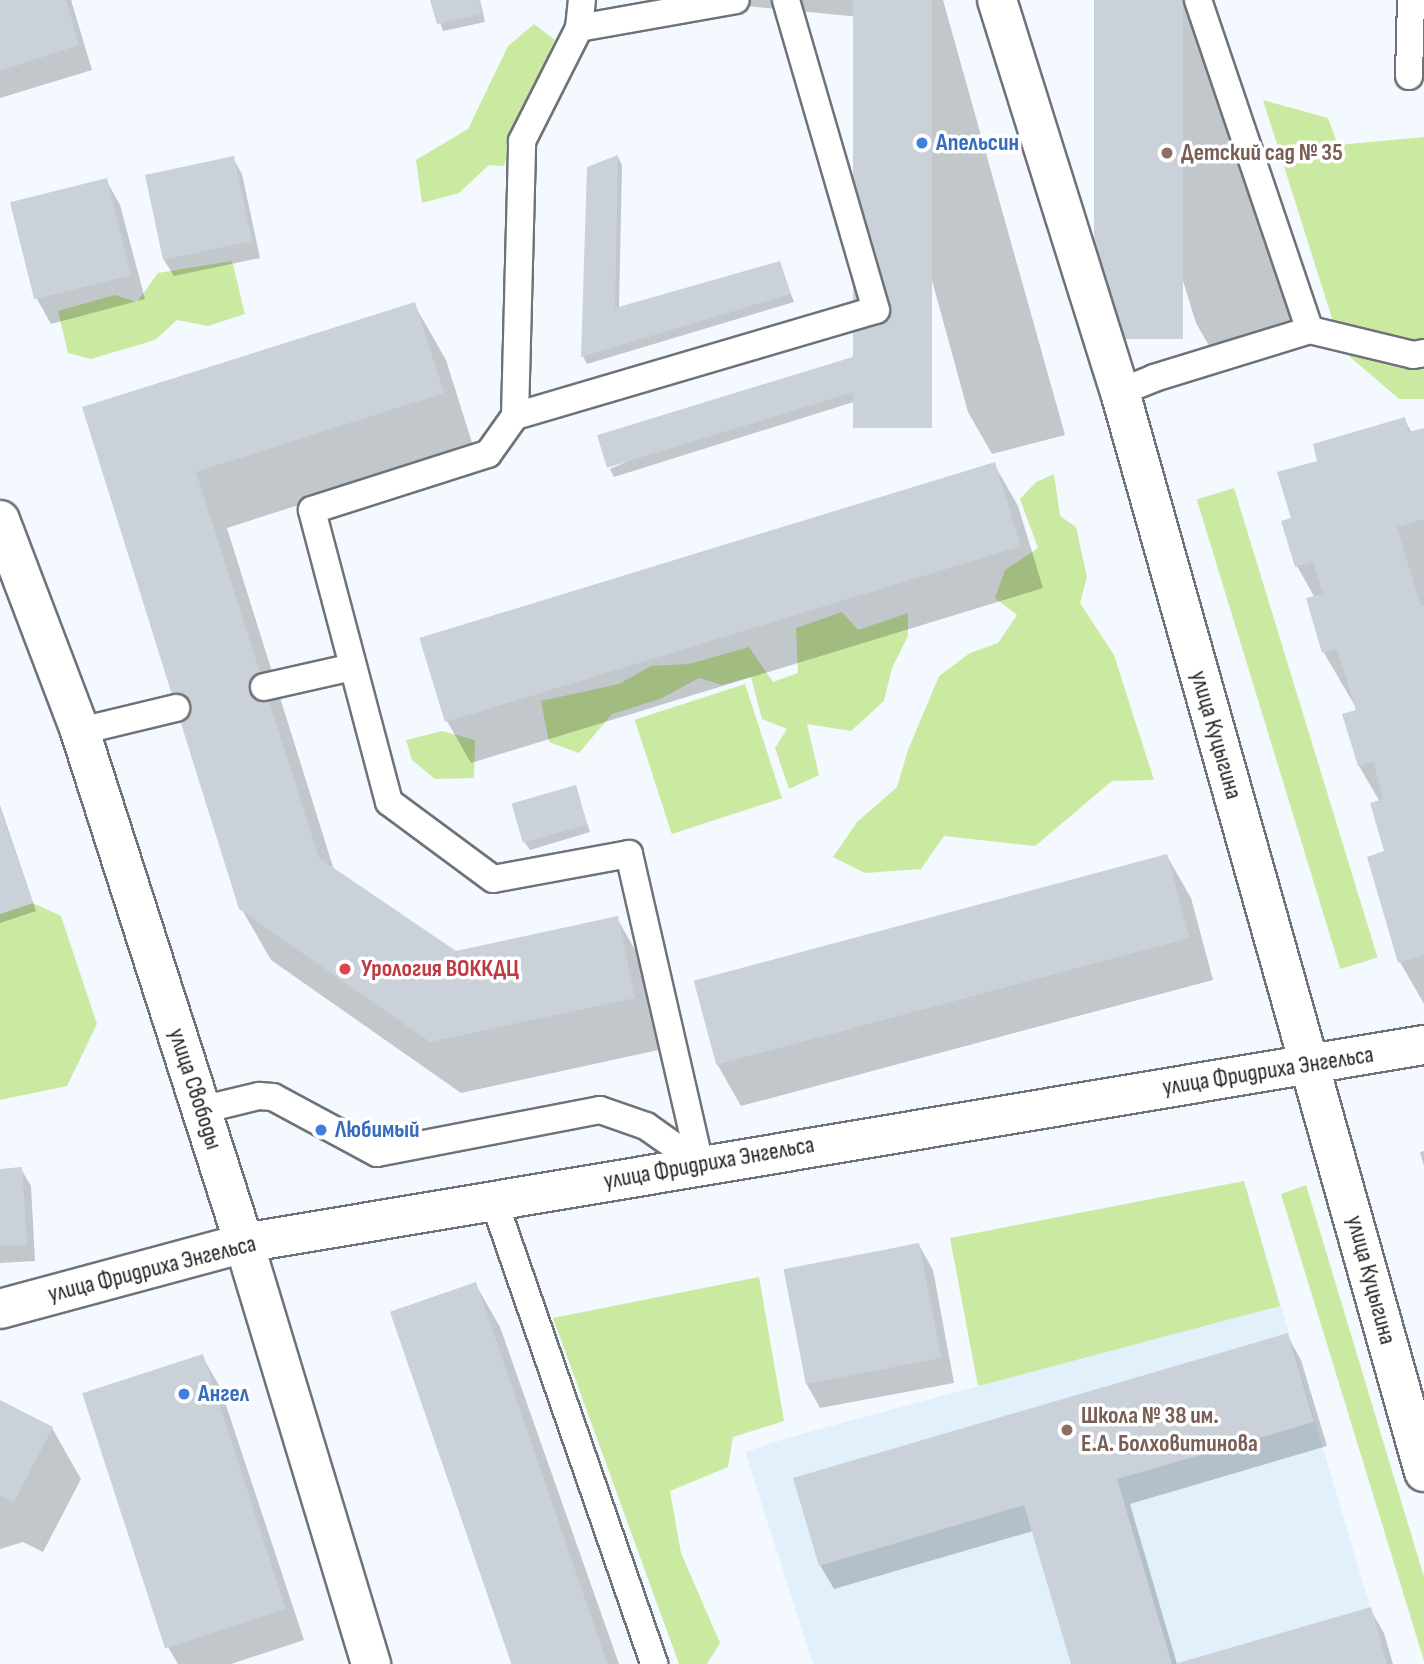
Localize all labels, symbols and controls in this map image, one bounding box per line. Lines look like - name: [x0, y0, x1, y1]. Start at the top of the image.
- place label: Апельсин: [936, 129, 1019, 157]
- marker: Апельсин: [914, 135, 930, 151]
- place label: Детский сад № 35: [1181, 139, 1343, 167]
- marker: Детский сад № 35: [1159, 145, 1175, 161]
- street label: улица Куцыгина: [1184, 667, 1248, 803]
- place label: Урология ВОККДЦ: [361, 955, 519, 983]
- marker: Урология ВОККДЦ: [335, 959, 355, 979]
- street label: улица Свободы: [162, 1025, 228, 1153]
- street label: улица Фридриха Энгельса: [1160, 1040, 1376, 1102]
- place label: Любимый: [335, 1116, 420, 1144]
- marker: Любимый: [313, 1122, 329, 1138]
- street label: улица Фридриха Энгельса: [601, 1130, 817, 1196]
- street label: улица Куцыгина: [1340, 1212, 1402, 1348]
- street label: улица Фридриха Энгельса: [45, 1229, 259, 1309]
- place label: Ангел: [198, 1380, 249, 1408]
- marker: Ангел: [176, 1386, 192, 1402]
- place label: Школа № 38 им. Е.А. Болховитинова: [1081, 1402, 1258, 1458]
- marker: Школа № 38 им. Е.А. Болховитинова: [1059, 1422, 1075, 1438]

